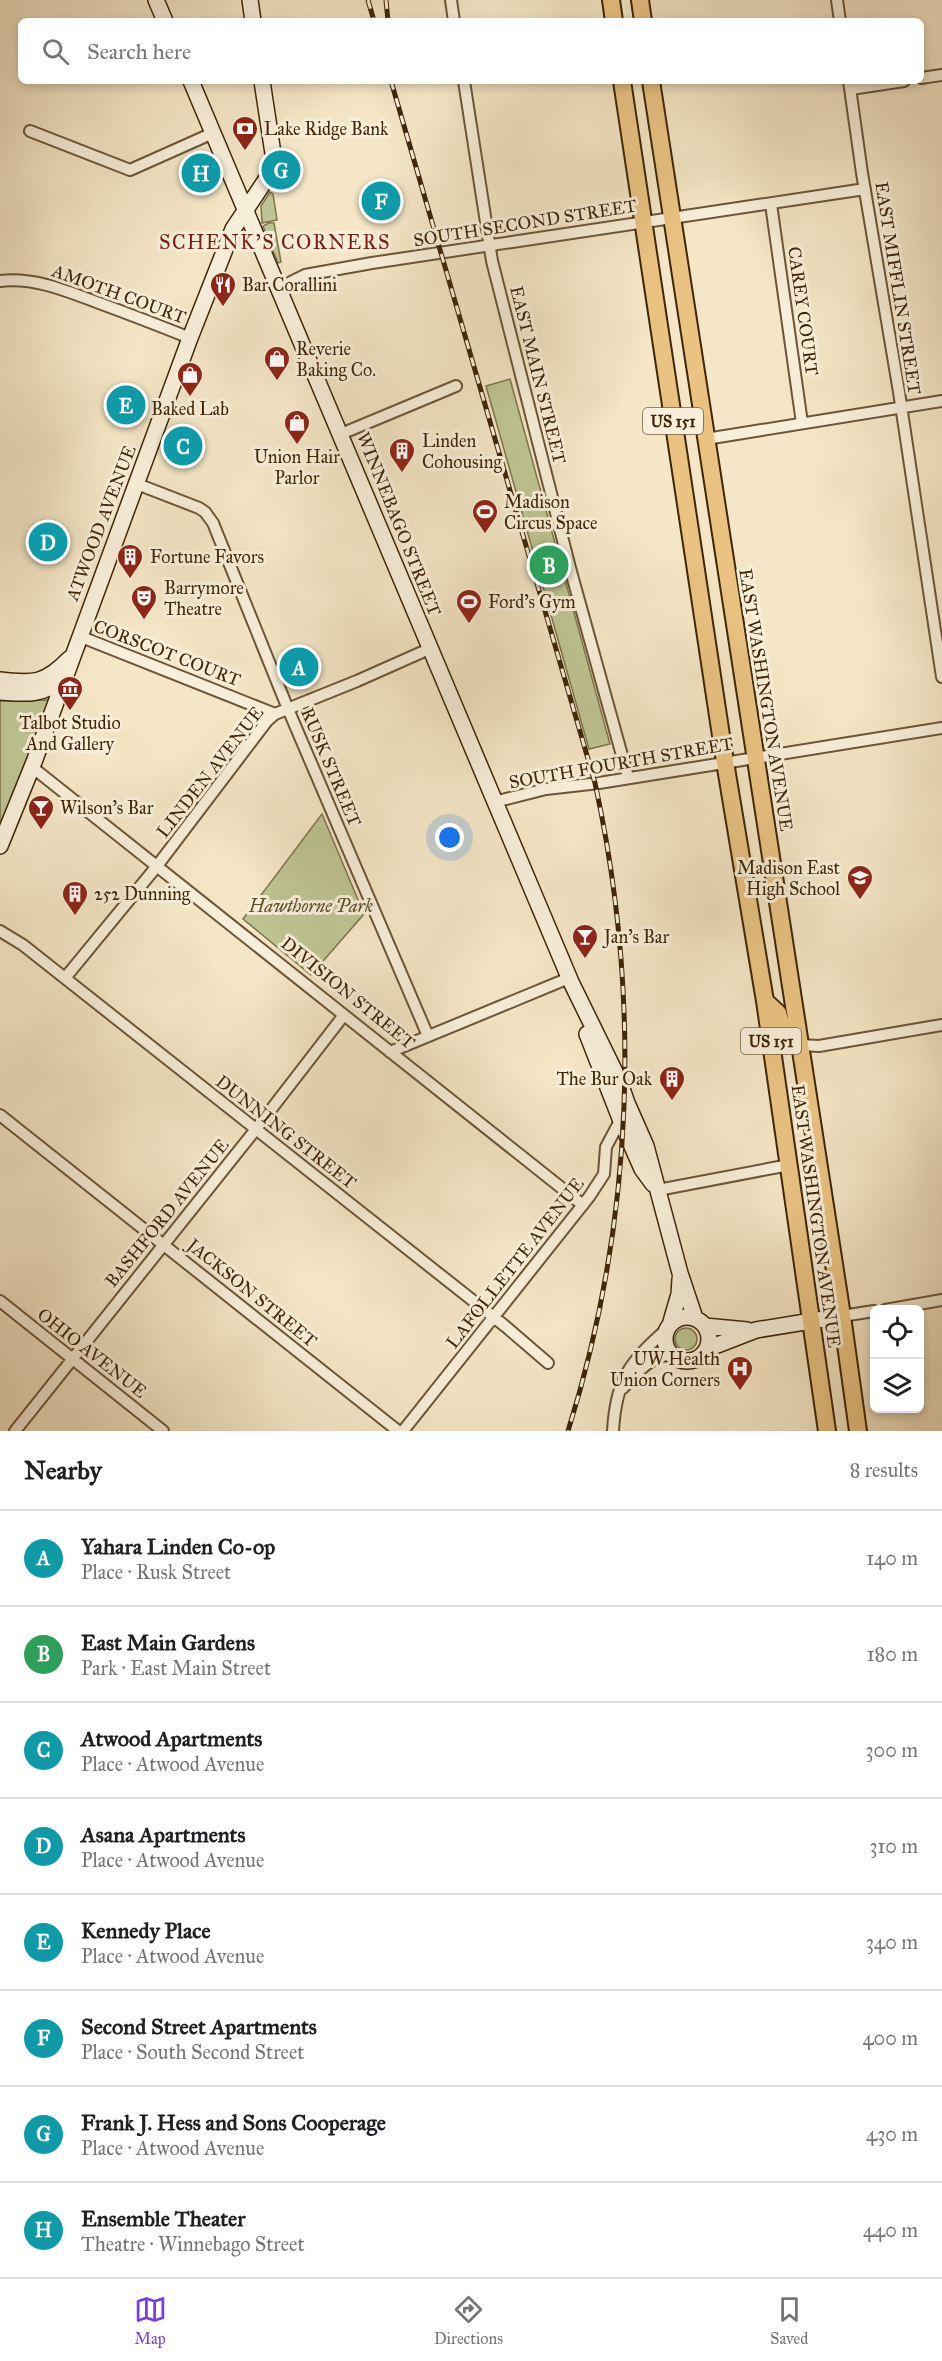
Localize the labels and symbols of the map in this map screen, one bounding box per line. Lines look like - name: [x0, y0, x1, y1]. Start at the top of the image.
- bank icon: Lake Ridge Bank: [230, 114, 260, 152]
- place label: Lake Ridge Bank: [264, 118, 389, 141]
- pin: G: [262, 148, 300, 192]
- pin: H: [182, 150, 220, 195]
- pin: F: [362, 178, 400, 224]
- street label: EAST MIFFLIN STREET: [870, 180, 926, 396]
- street label: SOUTH SECOND STREET: [412, 194, 638, 252]
- district label: SCHENK'S CORNERS: [159, 230, 391, 254]
- street label: CAREY COURT: [783, 245, 823, 377]
- street label: AMOTH COURT: [48, 259, 189, 328]
- restaurant icon: Bar Corallini: [208, 270, 238, 308]
- place label: Bar Corallini: [242, 274, 337, 296]
- street label: EAST MAIN STREET: [505, 284, 571, 466]
- place label: Reverie Baking Co.: [296, 338, 376, 382]
- shop icon: Reverie Baking Co.: [262, 344, 292, 382]
- shop icon: Baked Lab: [175, 360, 205, 398]
- pin: E: [106, 382, 146, 428]
- place label: Baked Lab: [151, 398, 229, 420]
- shop icon: Union Hair Parlor: [282, 408, 312, 446]
- road number: US 151: [643, 408, 703, 434]
- pin: C: [164, 424, 202, 468]
- street label: WINNEBAGO STREET: [352, 429, 446, 619]
- place label: Linden Cohousing: [422, 430, 502, 474]
- building icon: Linden Cohousing: [387, 436, 417, 474]
- street label: ATWOOD AVENUE: [61, 442, 141, 605]
- place label: Union Hair Parlor: [254, 446, 340, 489]
- place label: Madison Circus Space: [504, 491, 598, 534]
- sports icon: Madison Circus Space: [470, 497, 500, 535]
- pin: D: [28, 520, 68, 564]
- building icon: Fortune Favors: [115, 542, 145, 580]
- pin: B: [530, 542, 568, 588]
- place label: Fortune Favors: [150, 546, 264, 568]
- street label: EAST WASHINGTON AVENUE: [734, 567, 798, 833]
- place label: Barrymore Theatre: [164, 577, 244, 620]
- theatre icon: Barrymore Theatre: [129, 583, 159, 621]
- sports icon: Ford's Gym: [454, 587, 484, 625]
- place label: Ford's Gym: [488, 591, 576, 613]
- street label: CORSCOT COURT: [90, 615, 244, 691]
- pin: A: [280, 644, 318, 690]
- museum icon: Talbot Studio And Gallery: [55, 674, 85, 712]
- street label: LINDEN AVENUE: [152, 702, 268, 842]
- street label: RUSK STREET: [296, 704, 366, 830]
- place label: Talbot Studio And Gallery: [19, 712, 121, 755]
- street label: SOUTH FOURTH STREET: [507, 732, 735, 794]
- bar icon: Wilson's Bar: [26, 793, 56, 831]
- place label: Wilson's Bar: [60, 797, 154, 819]
- your location: [435, 823, 464, 852]
- place label: Madison East High School: [737, 857, 841, 901]
- school or university icon: Madison East High School: [845, 863, 875, 901]
- building icon: 252 Dunning: [60, 879, 90, 917]
- place label: 252 Dunning: [94, 883, 191, 906]
- park label: Hawthorne Park: [248, 895, 373, 917]
- bar icon: Jan's Bar: [570, 922, 600, 960]
- place label: Jan's Bar: [602, 926, 669, 949]
- street label: DIVISION STREET: [277, 932, 419, 1054]
- road number: US 151: [741, 1028, 801, 1054]
- building icon: The Bur Oak: [657, 1064, 687, 1102]
- place label: The Bur Oak: [557, 1068, 653, 1090]
- street label: DUNNING STREET: [211, 1070, 361, 1194]
- street label: EAST WASHINGTON AVENUE: [787, 1083, 845, 1349]
- street label: BASHFORD AVENUE: [100, 1134, 234, 1292]
- street label: LAFOLLETTE AVENUE: [441, 1173, 589, 1353]
- street label: JACKSON STREET: [181, 1233, 321, 1353]
- street label: OHIO AVENUE: [33, 1303, 151, 1403]
- place label: UW Health Union Corners: [610, 1348, 720, 1391]
- hospital icon: UW Health Union Corners: [725, 1354, 755, 1392]

